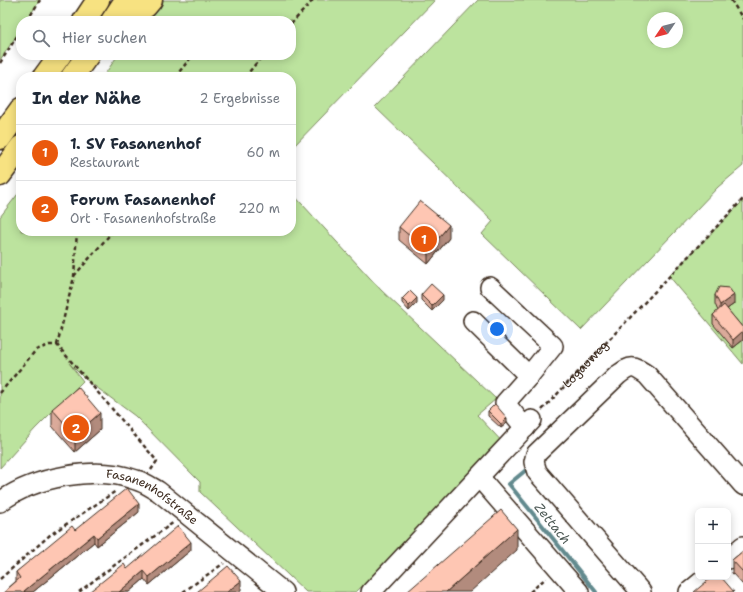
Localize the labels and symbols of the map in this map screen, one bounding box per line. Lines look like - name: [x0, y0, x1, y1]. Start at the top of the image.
- north arrow: [647, 12, 683, 48]
- pin: 1: [411, 224, 437, 254]
- your location: [487, 319, 507, 339]
- street label: Logauweg: [559, 337, 612, 391]
- pin: 2: [63, 413, 89, 443]
- street label: Fasanenhofstraße: [105, 466, 201, 528]
- water label: Zettach: [531, 499, 575, 548]

